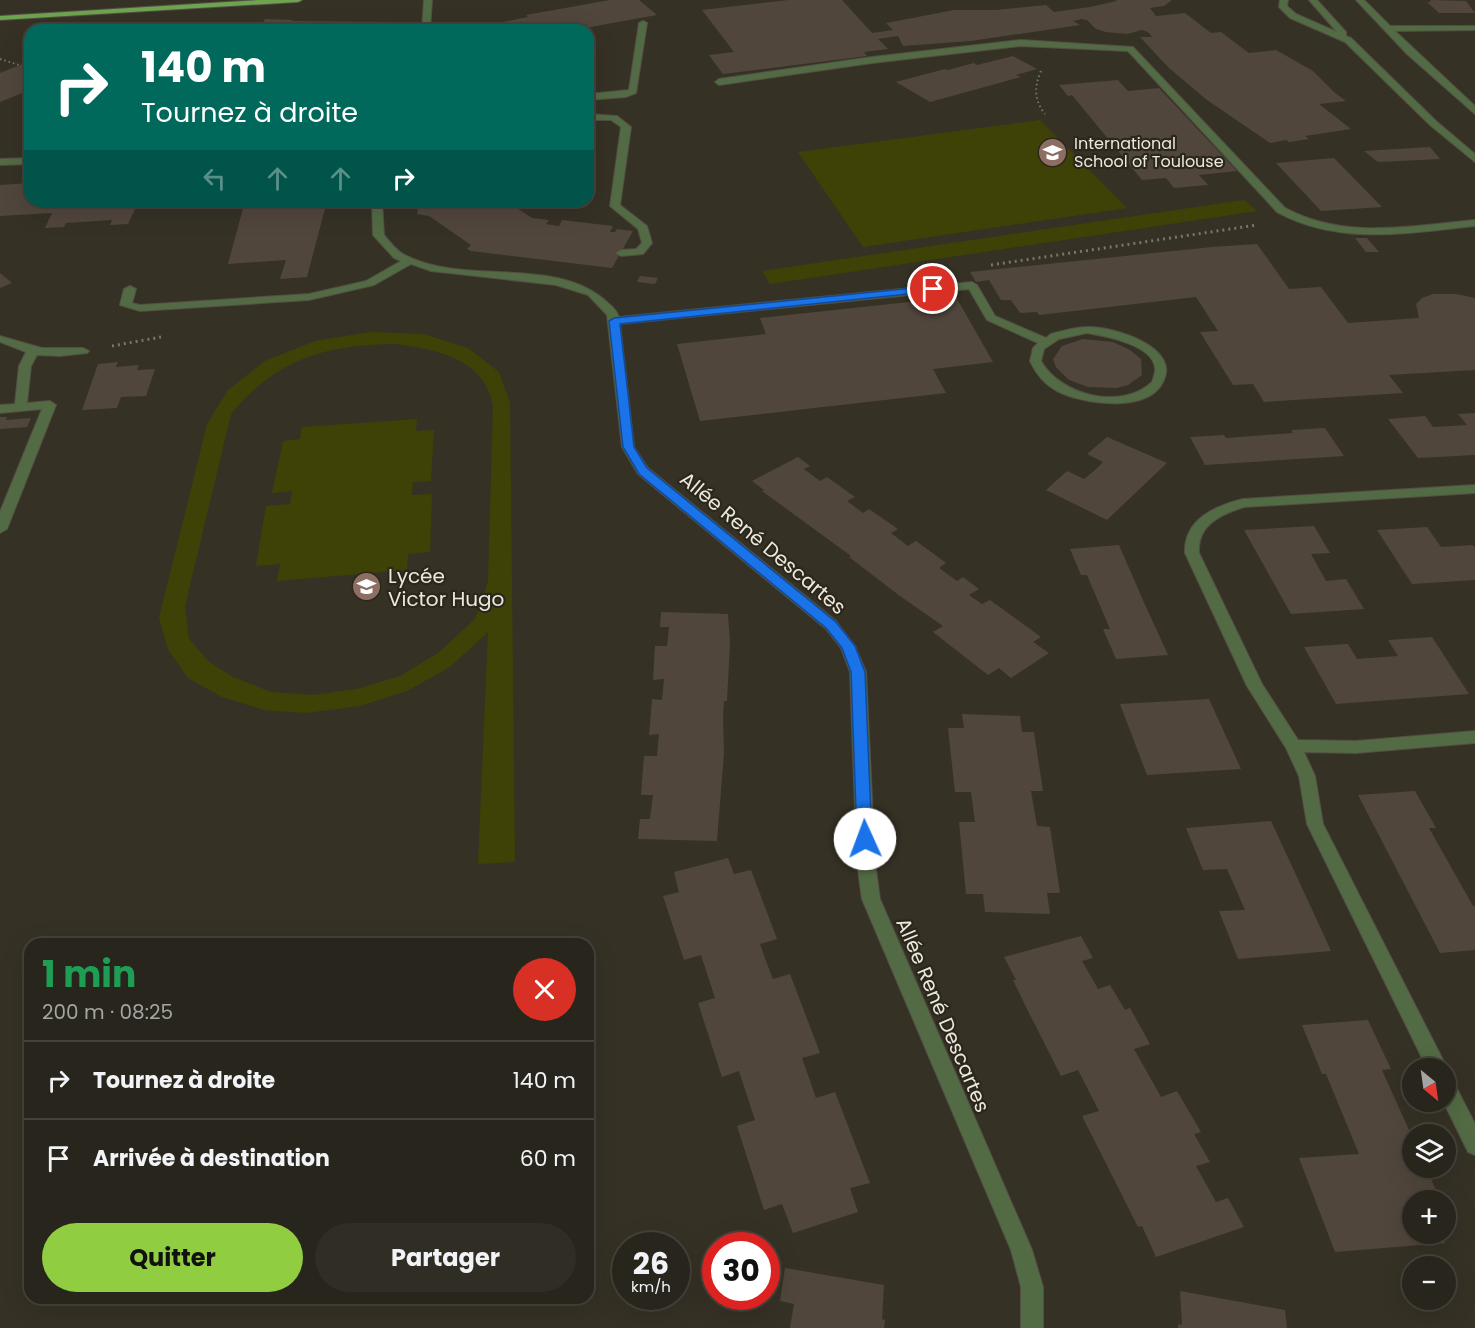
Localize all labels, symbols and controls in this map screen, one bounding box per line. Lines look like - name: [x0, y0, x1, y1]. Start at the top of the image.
- text: 140 m: [141, 38, 266, 97]
- icon: right: [42, 48, 120, 126]
- text: Tournez à droite: [141, 94, 358, 131]
- place label: International School of Toulouse: [1074, 132, 1224, 173]
- school or university icon: International School of Toulouse: [1037, 136, 1069, 168]
- icon: left: [198, 162, 231, 195]
- icon: ahead: [261, 162, 294, 195]
- icon: ahead: [324, 162, 357, 195]
- icon: right: [387, 162, 420, 195]
- pin: [907, 263, 958, 314]
- icon: arrive: [916, 272, 949, 305]
- street label: Allée René Descartes: [674, 465, 852, 621]
- place label: Lycée Victor Hugo: [388, 562, 504, 613]
- school or university icon: Lycée Victor Hugo: [351, 571, 383, 603]
- position arrow: [833, 807, 897, 871]
- street label: Allée René Descartes: [889, 913, 997, 1117]
- text: 1 min: [42, 949, 136, 1000]
- button: close: [513, 958, 576, 1021]
- text: 200 m · 08:25: [42, 998, 173, 1026]
- north arrow: [1402, 1058, 1456, 1112]
- map controls: [1402, 1058, 1456, 1310]
- icon: right: [42, 1064, 75, 1097]
- text: Tournez à droite: [93, 1065, 275, 1096]
- text: 140 m: [513, 1065, 576, 1096]
- button: layers: [1402, 1124, 1456, 1178]
- icon: arrive: [42, 1142, 75, 1175]
- text: Arrivée à destination: [93, 1143, 330, 1174]
- text: 60 m: [520, 1143, 576, 1174]
- button: +: [1402, 1190, 1456, 1244]
- button: Quitter: [42, 1223, 303, 1292]
- button: Partager: [315, 1223, 576, 1292]
- speed limit sign: 30: [702, 1232, 780, 1310]
- text: 26: [633, 1242, 669, 1285]
- button: −: [1402, 1256, 1456, 1310]
- text: km/h: [631, 1276, 671, 1297]

